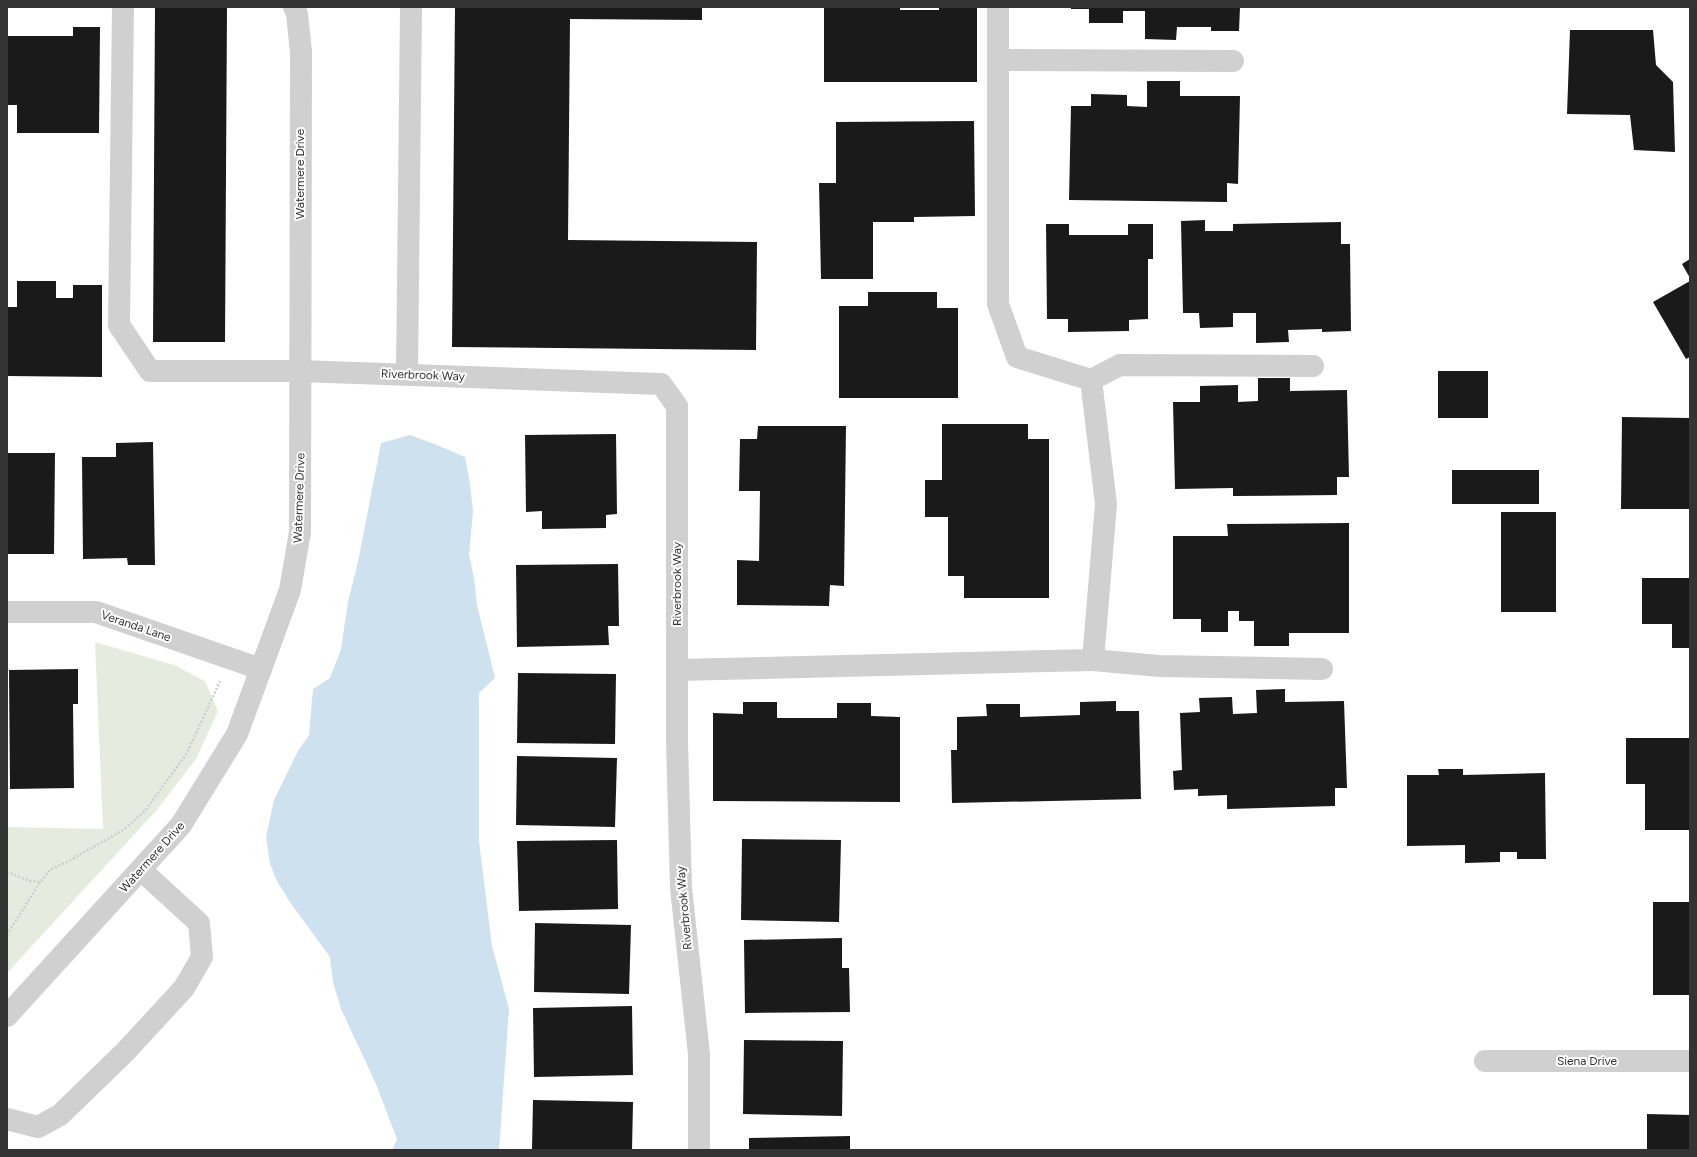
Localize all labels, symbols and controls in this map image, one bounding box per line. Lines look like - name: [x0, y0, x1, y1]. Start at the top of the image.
- street label: Watermere Drive: [293, 128, 307, 219]
- street label: Riverbrook Way: [381, 367, 466, 383]
- street label: Watermere Drive: [290, 452, 308, 543]
- street label: Riverbrook Way: [670, 541, 684, 626]
- street label: Veranda Lane: [99, 607, 173, 645]
- street label: Watermere Drive: [117, 818, 188, 895]
- street label: Riverbrook Way: [673, 865, 695, 951]
- street label: Siena Drive: [1557, 1054, 1618, 1068]

